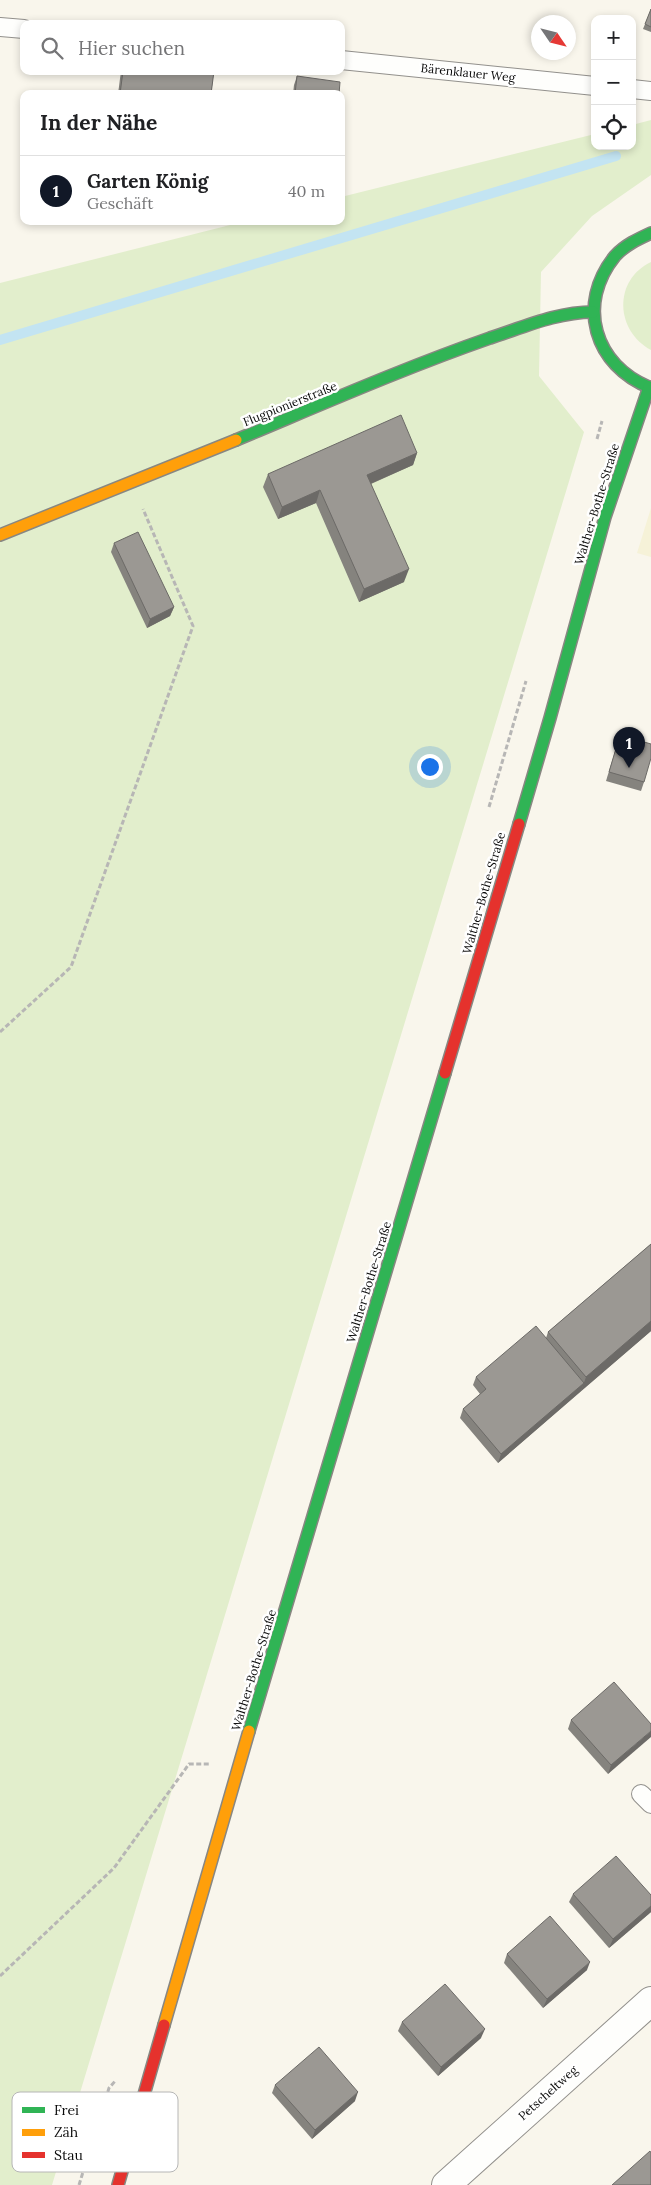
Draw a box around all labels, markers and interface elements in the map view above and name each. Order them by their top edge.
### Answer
north arrow [531,15,576,60]
map controls [591,15,636,150]
button: + [591,15,636,60]
search box [20,20,345,75]
icon: search [38,34,66,62]
text: Hier suchen [78,36,185,60]
street label: Bärenklauer Weg [420,60,516,85]
button: − [591,60,636,105]
button: locate [591,105,636,150]
text: In der Nähe [40,109,157,136]
text: Garten König [87,169,208,193]
text: 1 [53,181,59,201]
text: 40 m [288,181,325,201]
text: Geschäft [87,193,153,213]
street label: Flugpionierstraße [241,378,339,429]
street label: Walther-Bothe-Straße [571,441,622,566]
pin: 1 [613,727,645,768]
your location [417,754,443,780]
street label: Walther-Bothe-Straße [459,830,508,955]
street label: Walther-Bothe-Straße [343,1219,394,1344]
street label: Walther-Bothe-Straße [228,1607,279,1732]
street label: Petscheltweg [515,2062,581,2123]
legend [12,2092,178,2172]
text: Frei [54,2101,79,2119]
text: Zäh [54,2123,78,2141]
text: Stau [54,2146,83,2164]

